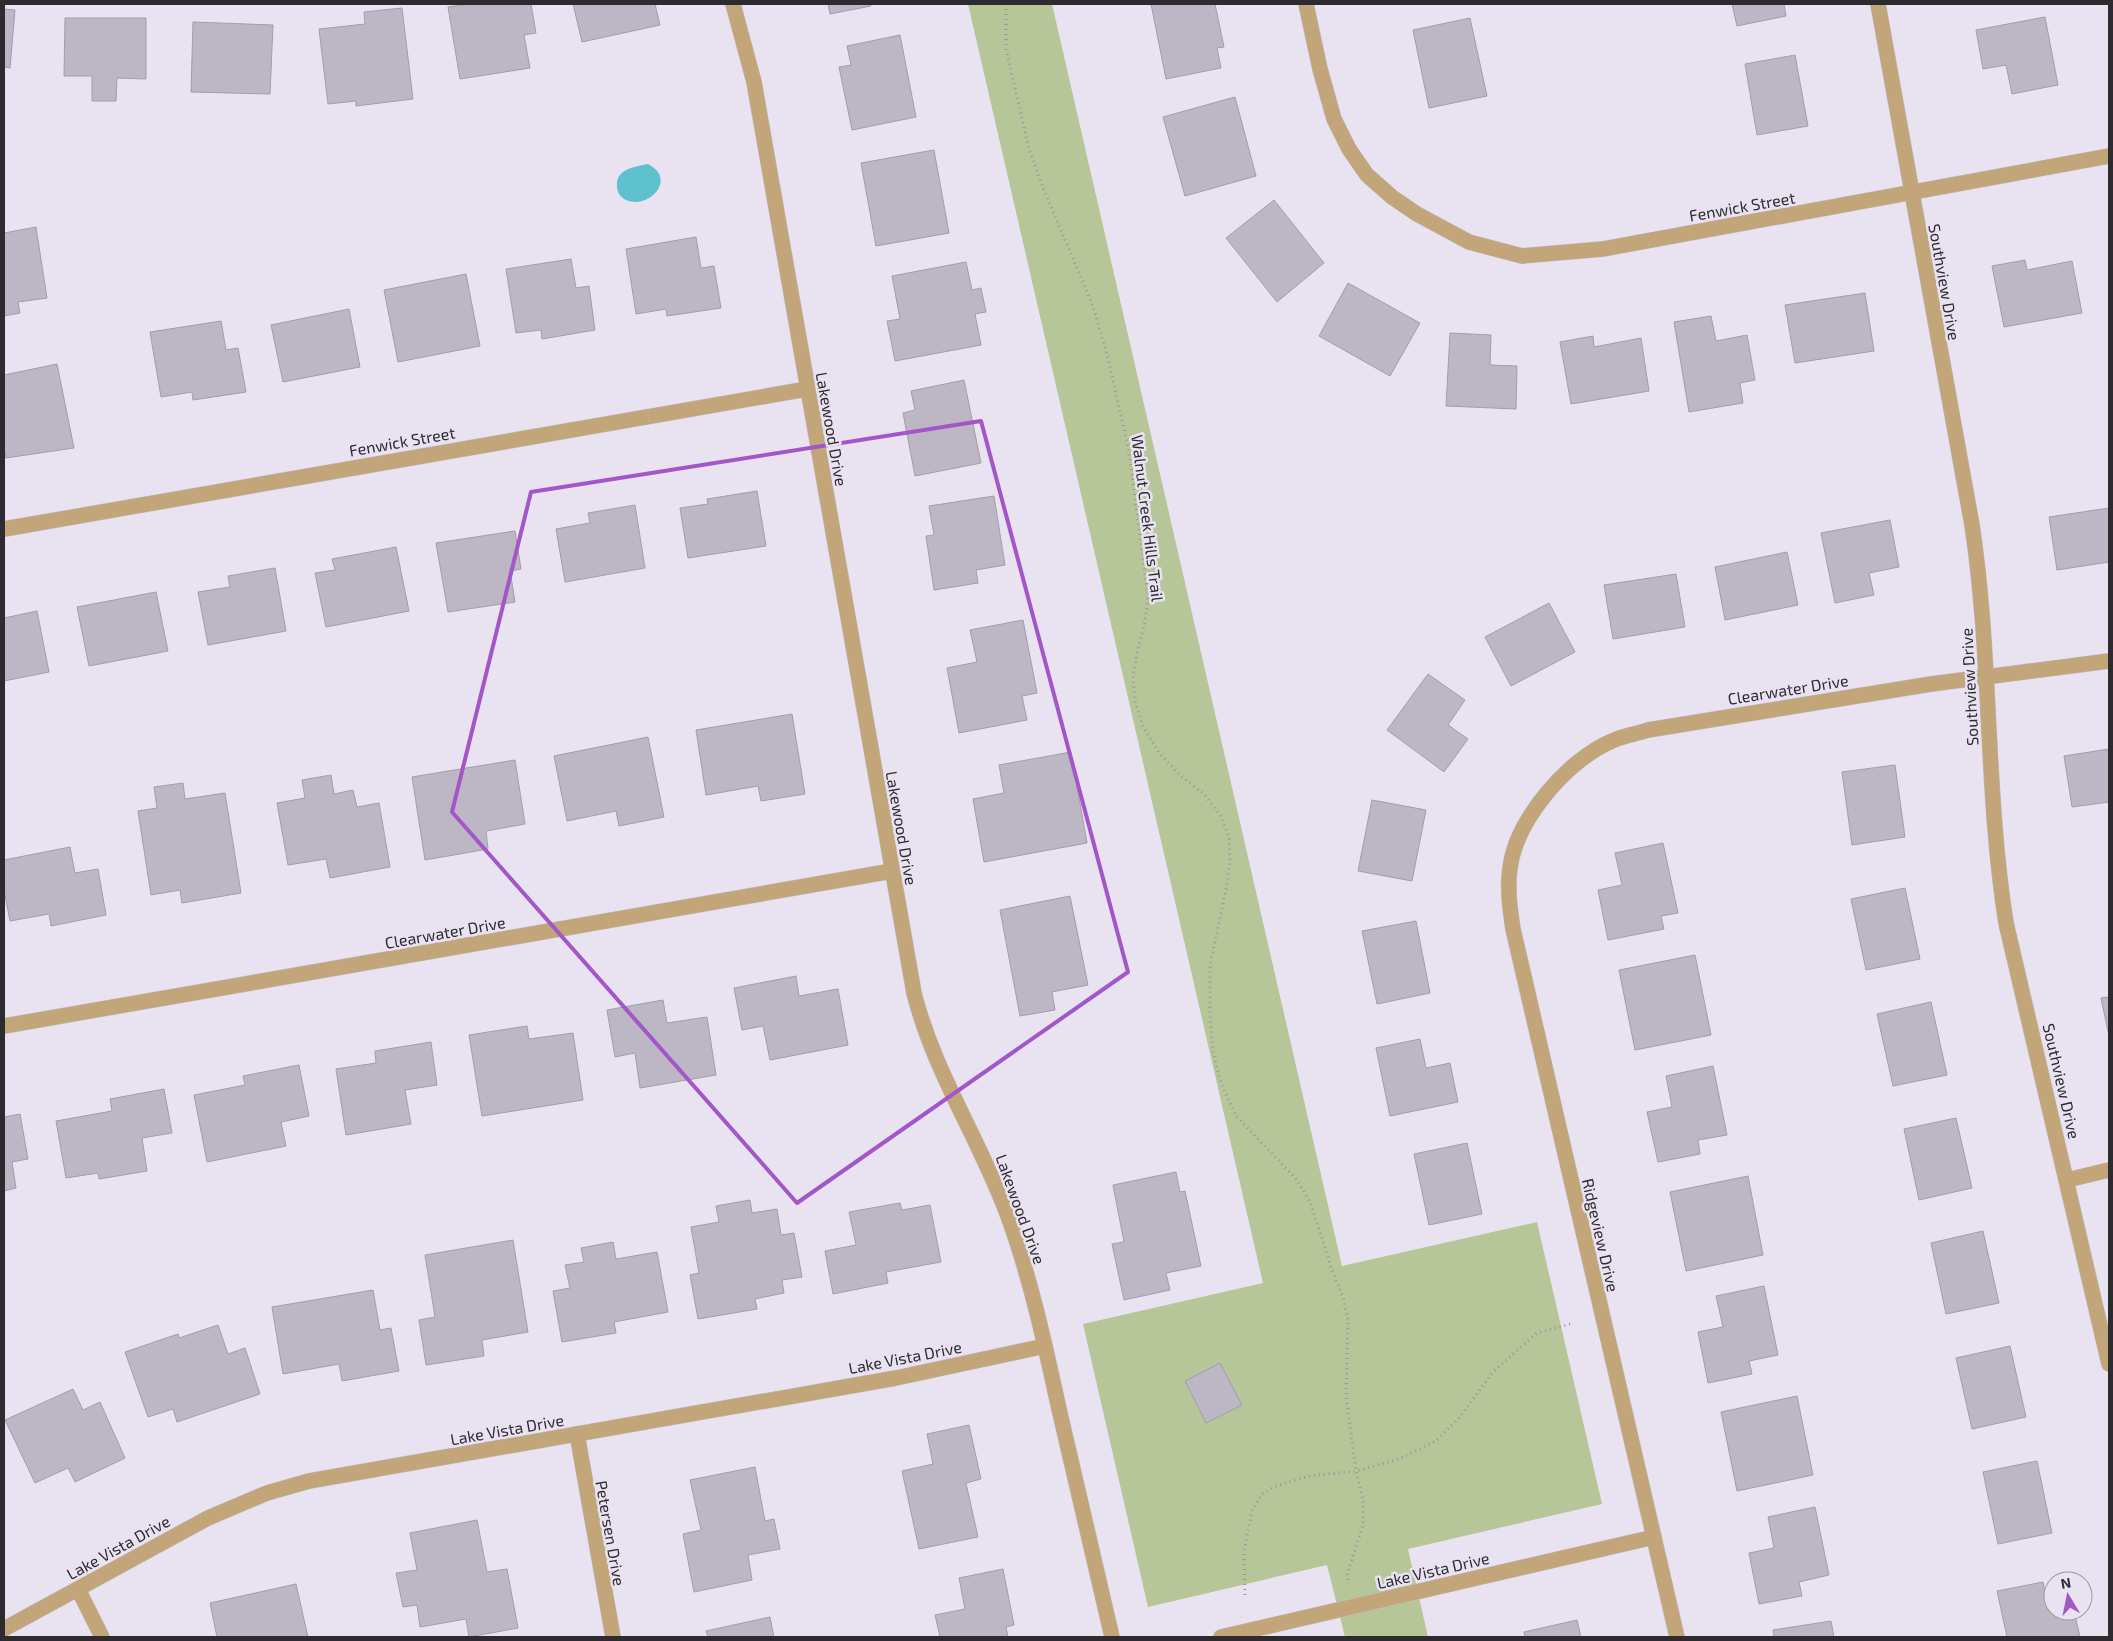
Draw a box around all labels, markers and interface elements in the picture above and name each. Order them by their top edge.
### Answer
street label: Fenwick Street [1688,187,1796,225]
street label: Southview Drive [1925,222,1965,342]
street label: Lakewood Drive [813,370,851,488]
street label: Fenwick Street [348,422,456,460]
street label: Walnut Creek Hills Trail [1128,434,1168,603]
street label: Southview Drive [1956,628,1982,746]
street label: Clearwater Drive [1726,670,1850,708]
street label: Lakewood Drive [883,769,921,887]
street label: Clearwater Drive [383,912,507,952]
street label: Southview Drive [2039,1021,2085,1141]
street label: Lakewood Drive [992,1151,1050,1267]
street label: Ridgeview Drive [1579,1176,1623,1294]
street label: Lake Vista Drive [847,1337,963,1377]
street label: Lake Vista Drive [449,1410,565,1448]
street label: Petersen Drive [592,1479,630,1587]
street label: Lake Vista Drive [63,1511,173,1583]
street label: Lake Vista Drive [1375,1548,1491,1592]
north arrow [2043,1571,2093,1621]
text: N [2059,1573,2072,1592]

